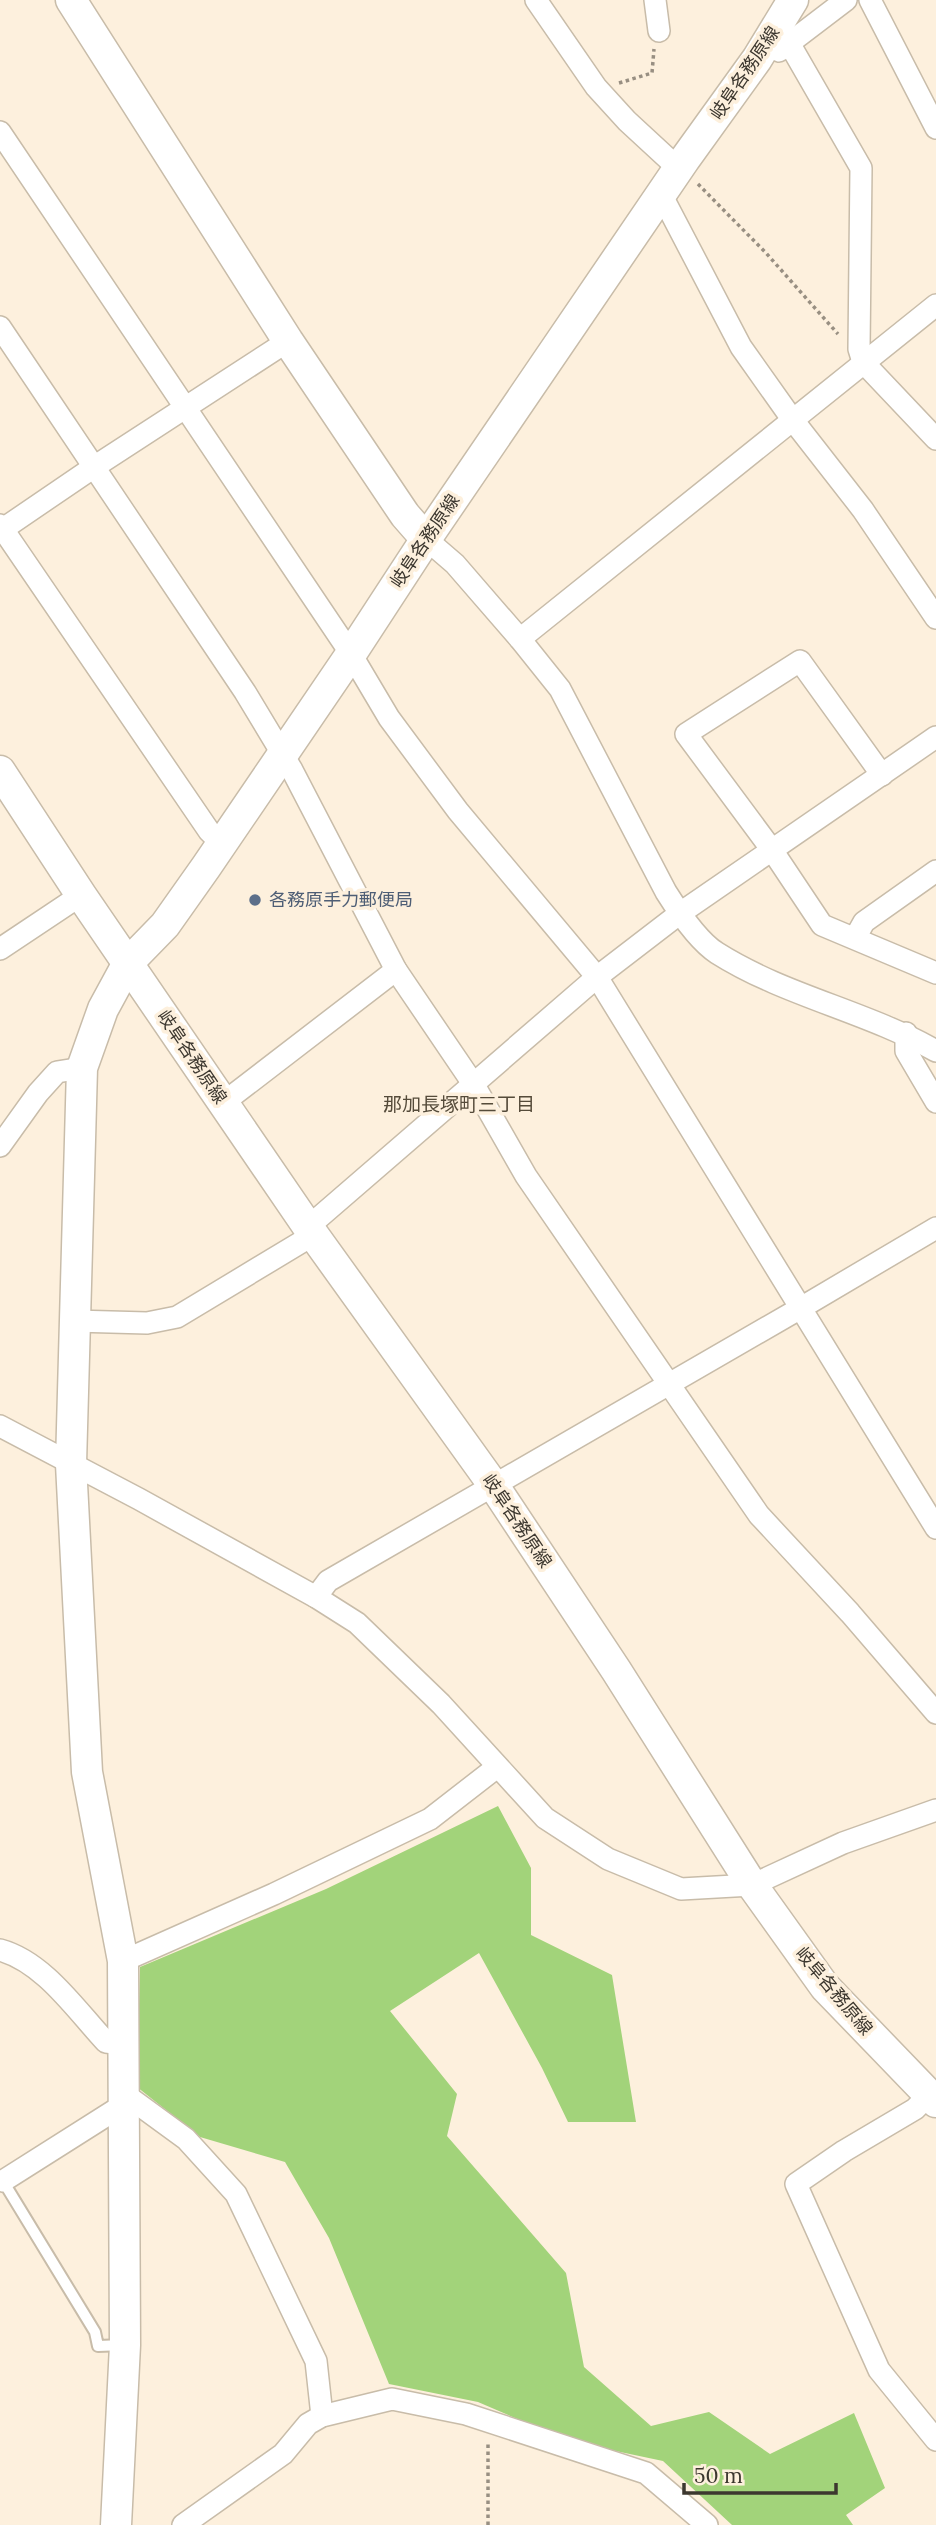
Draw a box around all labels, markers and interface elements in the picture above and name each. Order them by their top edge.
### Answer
street label: 岐阜各務原線 [705,22,784,124]
street label: 岐阜各務原線 [385,490,464,592]
place label: 各務原手力郵便局 [269,888,413,911]
marker: 各務原手力郵便局 [247,892,263,908]
street label: 岐阜各務原線 [153,1006,232,1108]
district label: 那加長塚町三丁目 [383,1092,535,1116]
street label: 岐阜各務原線 [478,1470,557,1572]
street label: 岐阜各務原線 [791,1942,878,2039]
scale bar [684,2452,836,2496]
text: 50 m [694,2462,743,2489]

